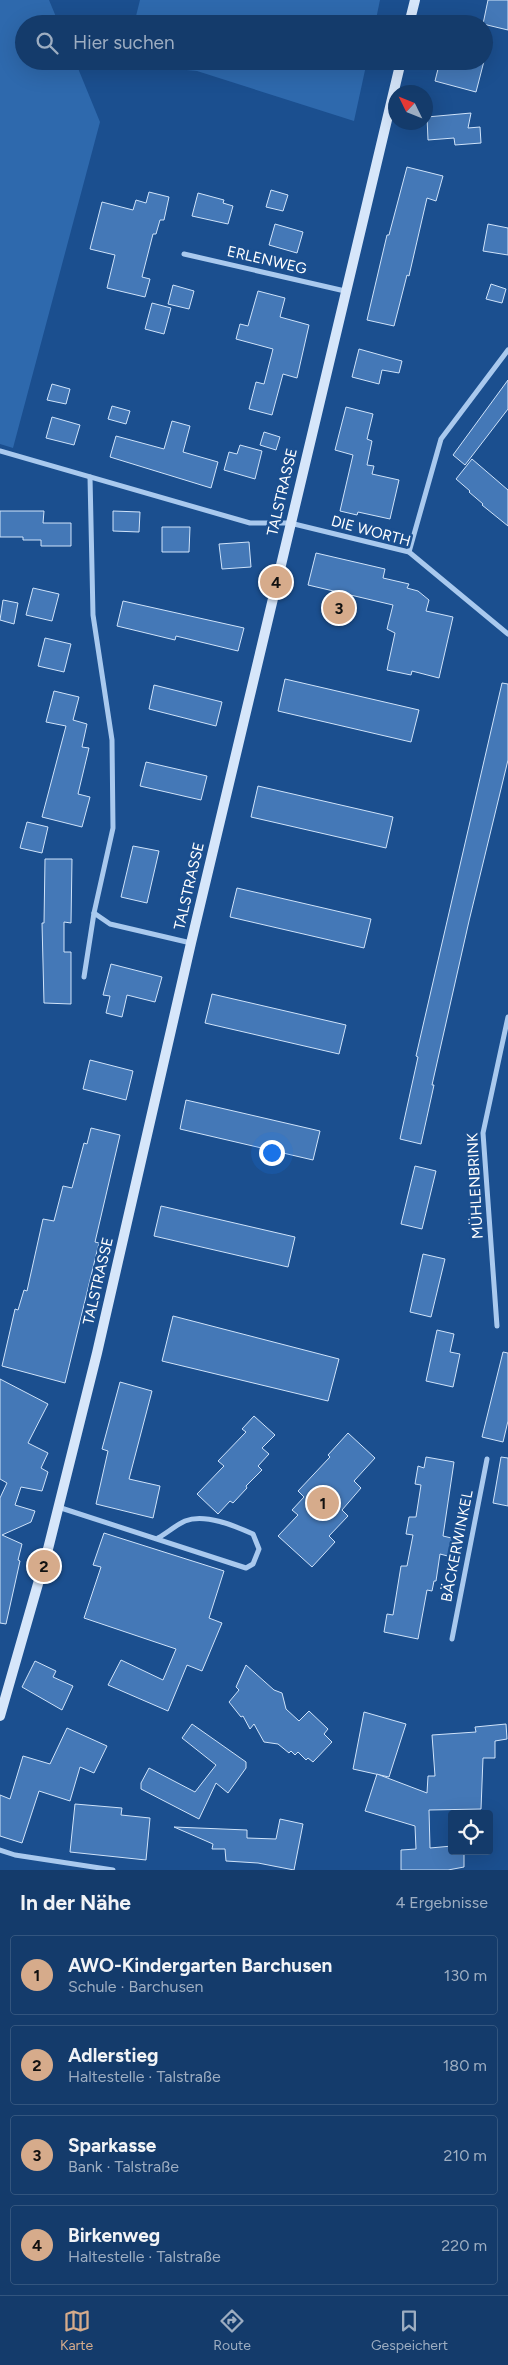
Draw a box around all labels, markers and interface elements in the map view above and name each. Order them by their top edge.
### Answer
search box [15,15,493,70]
icon: search [33,29,61,57]
text: Hier suchen [73,31,174,54]
north arrow [388,85,433,130]
street label: ERLENWEG [225,242,309,278]
street label: TALSTRASSE [263,446,301,538]
street label: DIE WORTH [329,512,413,550]
pin: 4 [260,563,292,601]
pin: 3 [323,589,355,627]
street label: TALSTRASSE [170,840,208,932]
street label: MÜHLENBRINK [463,1132,487,1240]
your location [259,1140,285,1166]
street label: TALSTRASSE [79,1235,117,1327]
pin: 1 [307,1484,339,1522]
street label: BÄCKERWINKEL [437,1488,477,1603]
pin: 2 [28,1547,60,1585]
map controls [448,1810,493,1855]
button: locate [448,1810,493,1855]
text: In der Nähe [20,1890,131,1915]
text: 4 Ergebnisse [395,1893,488,1912]
text: AWO-Kindergarten Barchusen [68,1954,332,1977]
text: 1 [34,1966,40,1985]
text: 130 m [444,1966,487,1985]
text: Schule · Barchusen [68,1977,204,1996]
text: Adlerstieg [68,2044,158,2067]
text: 2 [32,2056,42,2075]
text: 180 m [443,2056,487,2075]
text: Haltestelle · Talstraße [68,2067,221,2086]
text: Sparkasse [68,2134,156,2157]
text: 3 [33,2146,41,2165]
text: 210 m [444,2146,487,2165]
text: Bank · Talstraße [68,2157,179,2176]
text: Birkenweg [68,2224,160,2247]
text: 4 [32,2236,42,2255]
text: 220 m [441,2236,487,2255]
text: Haltestelle · Talstraße [68,2247,221,2266]
tab: Karte [60,2307,93,2354]
tab: Route [213,2307,251,2354]
tab: Gespeichert [371,2307,448,2354]

